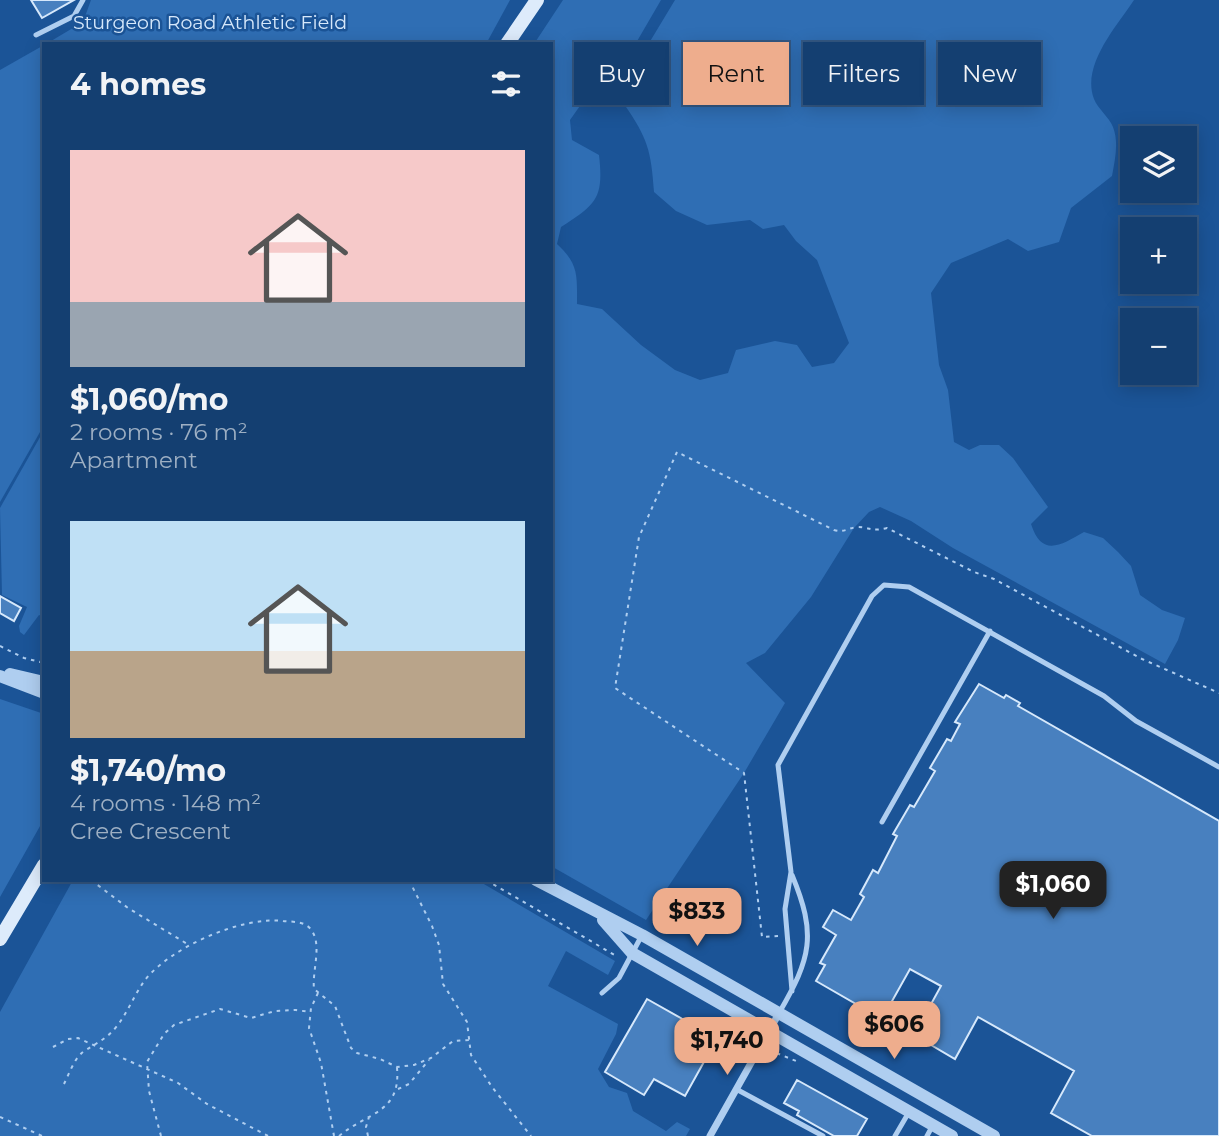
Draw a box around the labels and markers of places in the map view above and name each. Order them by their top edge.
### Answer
pin: $1,060 [996,862,1110,921]
pin: $833 [656,888,738,948]
pin: $606 [853,1002,935,1061]
pin: $1,740 [670,1018,784,1077]

